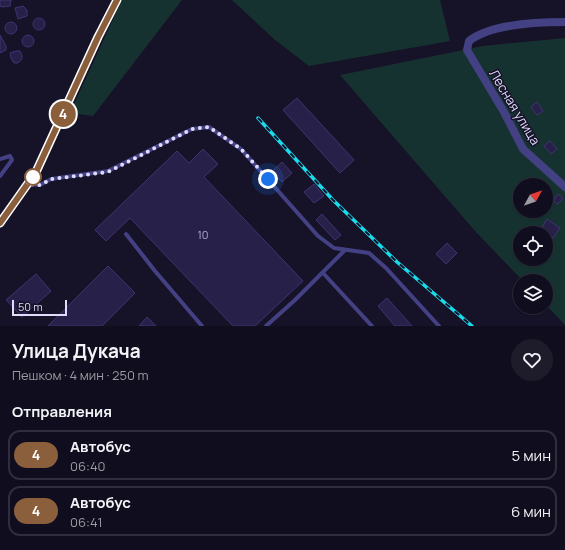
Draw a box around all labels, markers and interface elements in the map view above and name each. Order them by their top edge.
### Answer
street label: Лесная улица [485,66,545,148]
line badge: 4 [50,101,76,127]
text: 4 [59,104,67,123]
unlabelled marker [24,168,42,186]
your location [258,169,278,189]
north arrow [513,178,553,218]
map controls [513,178,553,314]
button: locate [513,226,553,266]
house number: 10 [197,227,209,242]
button: layers [513,274,553,314]
scale bar [12,298,67,317]
text: 50 m [18,299,43,314]
text: Улица Дукача [12,338,141,364]
button: heart [511,339,553,381]
text: Пешком · 4 мин · 250 m [12,366,149,384]
text: Отправления [12,401,112,422]
text: Автобус [70,436,131,457]
text: 4 [32,445,40,464]
text: 5 мин [512,445,551,466]
text: 06:40 [70,457,105,475]
text: Автобус [70,492,131,513]
text: 4 [32,501,40,520]
text: 6 мин [511,501,551,522]
text: 06:41 [70,513,103,531]

